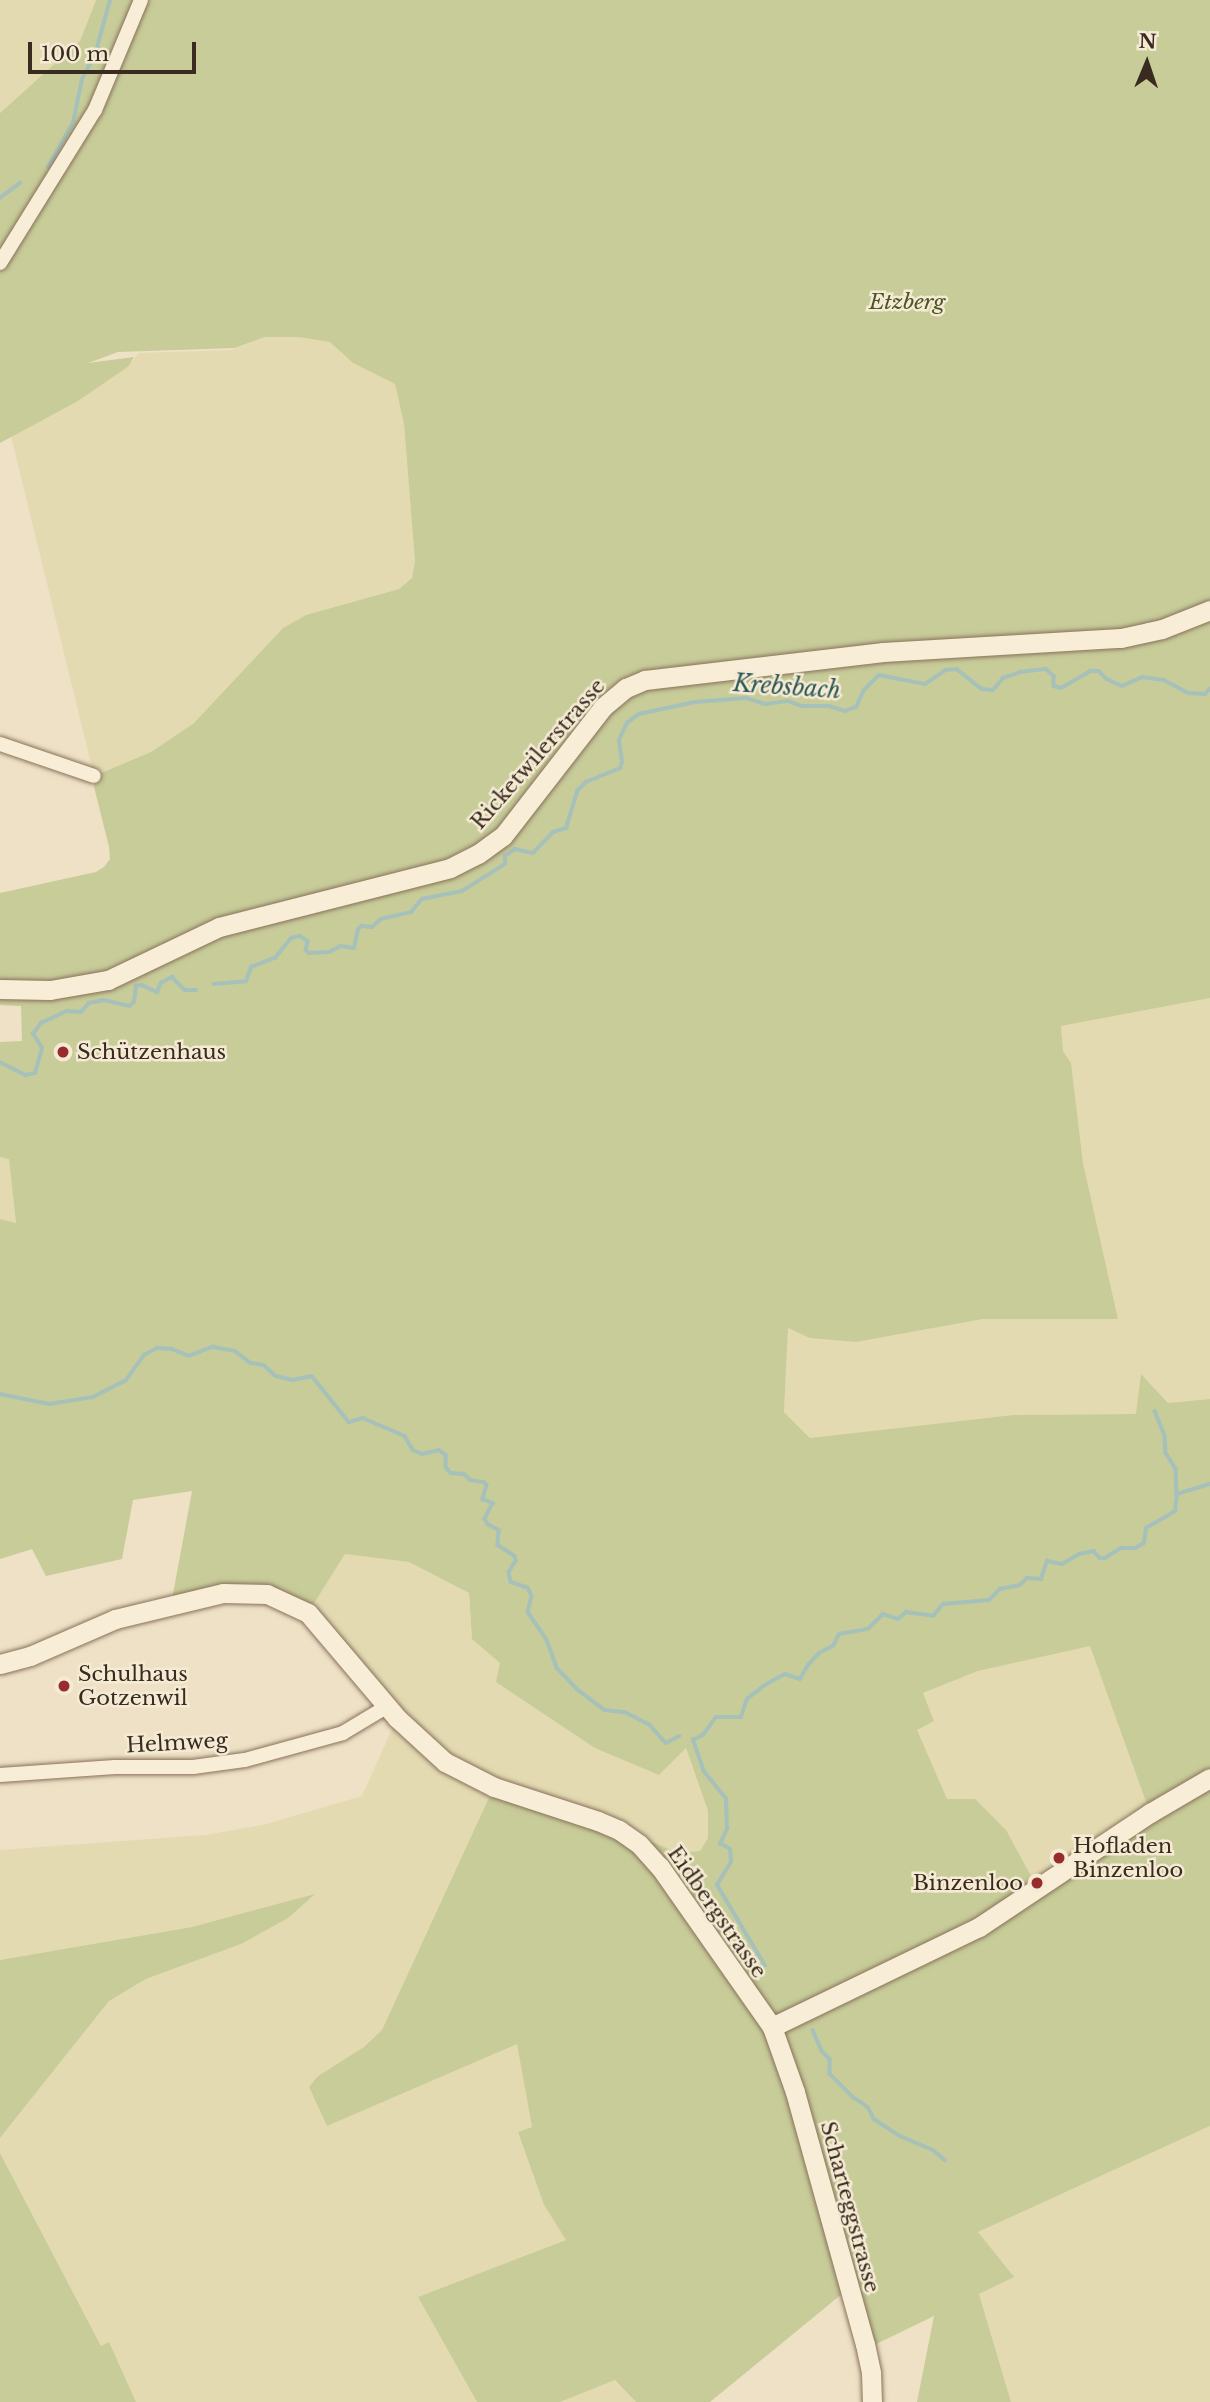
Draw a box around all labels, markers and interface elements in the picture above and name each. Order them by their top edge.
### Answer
scale bar [32,28,200,72]
north arrow [1112,28,1182,98]
text: N [1138,30,1157,53]
text: 100 m [41,41,109,67]
park label: Etzberg [869,289,945,315]
water label: Krebsbach [732,669,842,705]
street label: Ricketwilerstrasse [466,674,610,834]
place label: Schützenhaus [77,1039,226,1065]
marker: Schützenhaus [55,1044,71,1060]
place label: Schulhaus Gotzenwil [78,1661,188,1711]
marker: Schulhaus Gotzenwil [56,1678,72,1694]
street label: Helmweg [125,1728,229,1758]
place label: Hofladen Binzenloo [1073,1833,1183,1883]
street label: Eidbergstrasse [662,1841,772,1983]
marker: Hofladen Binzenloo [1051,1850,1067,1866]
place label: Binzenloo [913,1870,1023,1896]
marker: Binzenloo [1029,1875,1045,1891]
street label: Scharteggstrasse [815,2119,885,2295]

